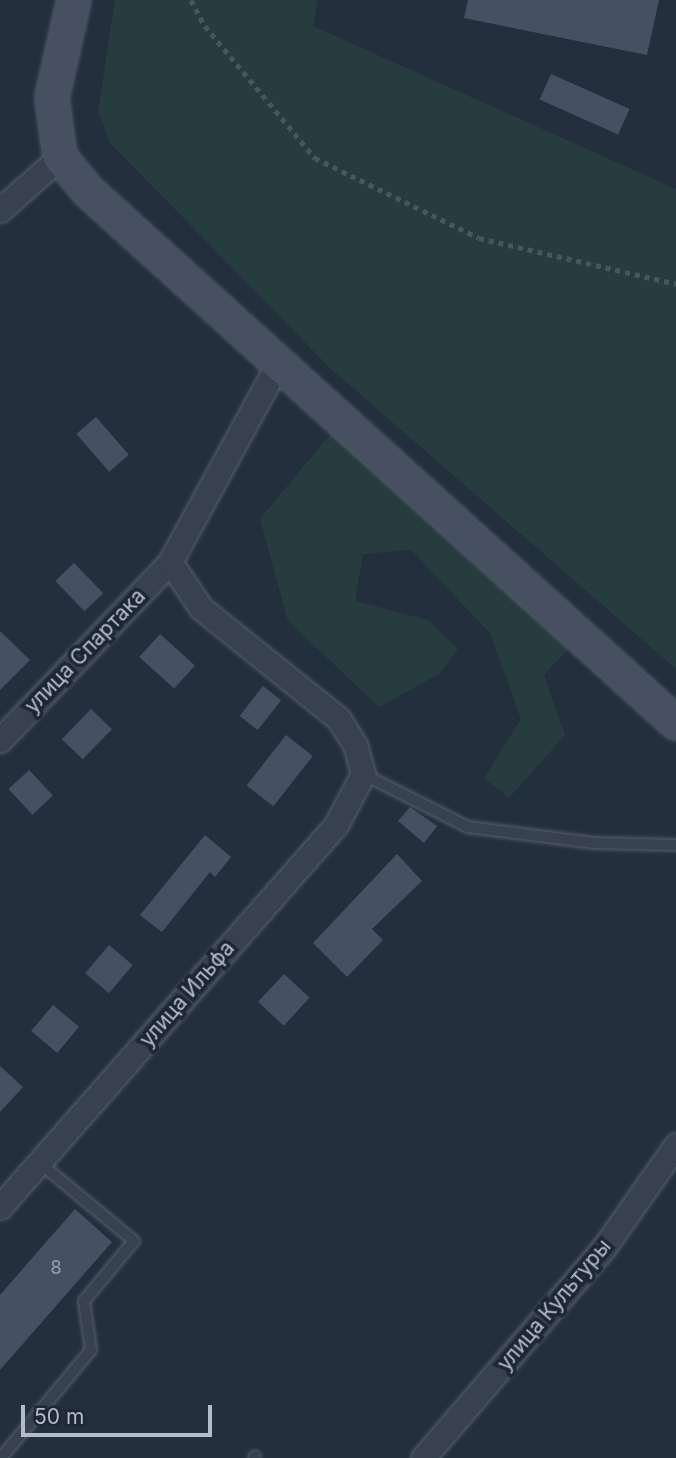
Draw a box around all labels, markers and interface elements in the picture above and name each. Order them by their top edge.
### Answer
street label: улица Спартака [19,584,151,718]
street label: улица Ильфа [134,936,240,1052]
street label: улица Культуры [492,1234,616,1376]
house number: 8 [50,1257,62,1279]
scale bar [24,1392,215,1436]
text: 50 m [34,1404,84,1429]

